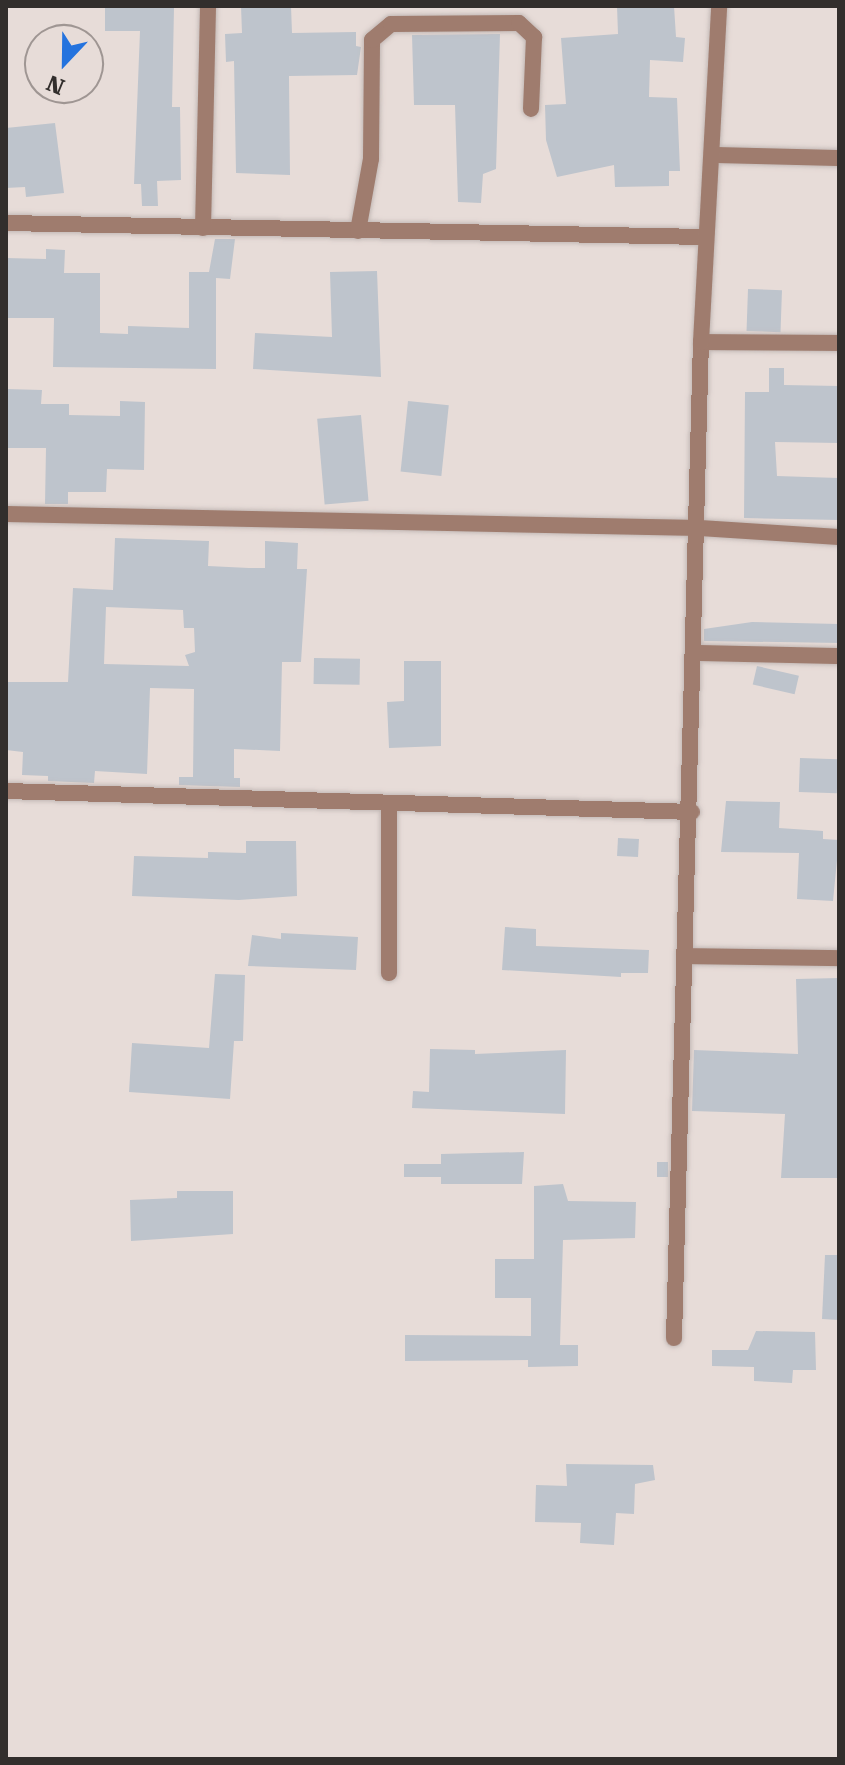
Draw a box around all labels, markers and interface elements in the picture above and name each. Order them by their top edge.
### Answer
north arrow [24,24,104,104]
text: N [43,70,68,100]

